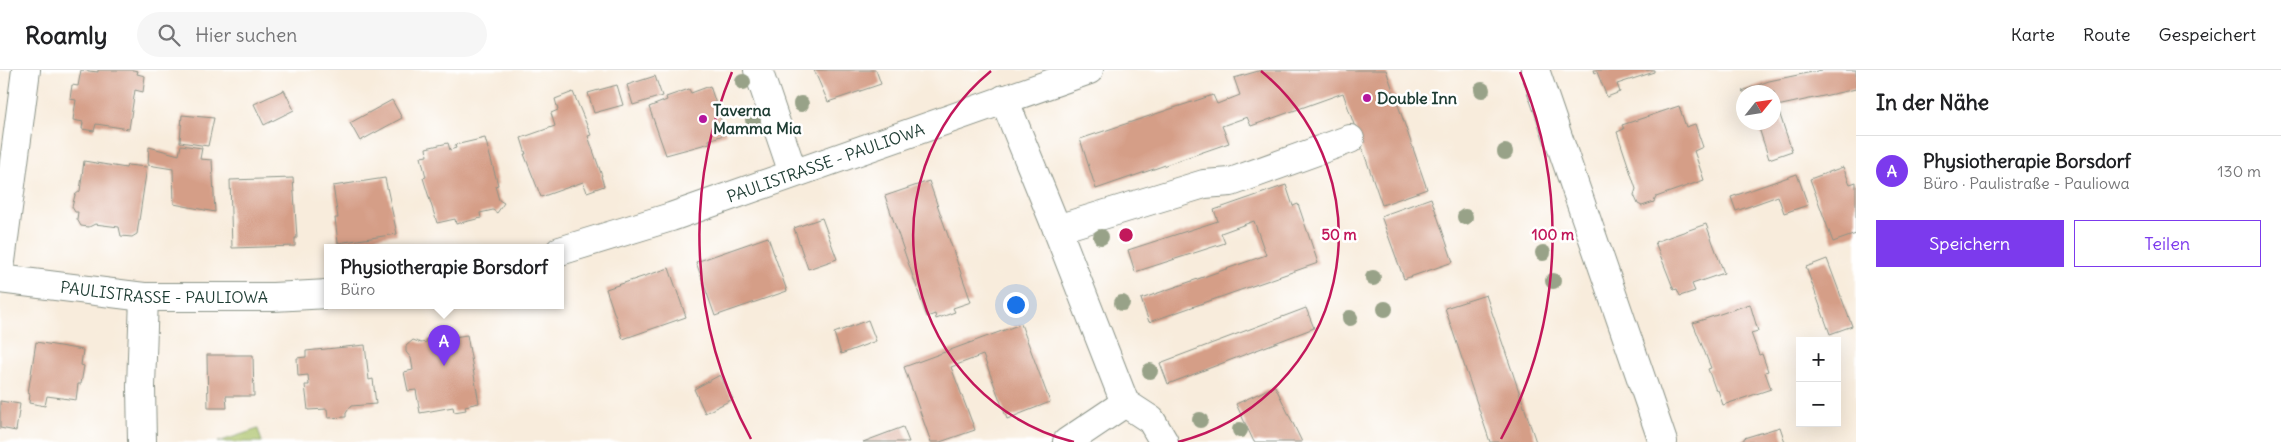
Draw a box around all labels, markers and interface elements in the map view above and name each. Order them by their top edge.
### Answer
search box [137,12,487,57]
text: Roamly [25,20,107,50]
icon: search [155,21,183,49]
text: Hier suchen [195,23,297,47]
text: Karte [2011,23,2055,46]
text: Route [2083,23,2130,46]
text: Gespeichert [2158,23,2256,46]
north arrow [1736,85,1781,130]
place label: Double Inn [1377,88,1457,108]
text: In der Nähe [1876,89,1989,116]
marker: Double Inn [1361,92,1373,104]
place label: Taverna Mamma Mia [713,100,802,138]
marker: Taverna Mamma Mia [697,113,709,125]
street label: PAULISTRASSE - PAULIOWA [724,119,927,207]
text: Physiotherapie Borsdorf [1923,149,2131,173]
text: A [1887,161,1897,181]
text: 130 m [2217,161,2261,181]
text: Büro · Paulistraße - Pauliowa [1923,173,2130,193]
button: Speichern [1876,220,2064,267]
button: Teilen [2074,220,2261,267]
text: 50 m [1321,225,1357,244]
text: 100 m [1532,225,1574,244]
centre of rings [1117,226,1135,244]
popup [324,244,564,309]
text: Physiotherapie Borsdorf [340,255,548,279]
street label: PAULISTRASSE - PAULIOWA [59,277,268,307]
text: Büro [340,279,375,299]
your location [1003,292,1029,318]
pin: A [428,325,460,366]
map controls [1796,337,1841,427]
button: + [1796,337,1841,382]
button: − [1796,382,1841,427]

